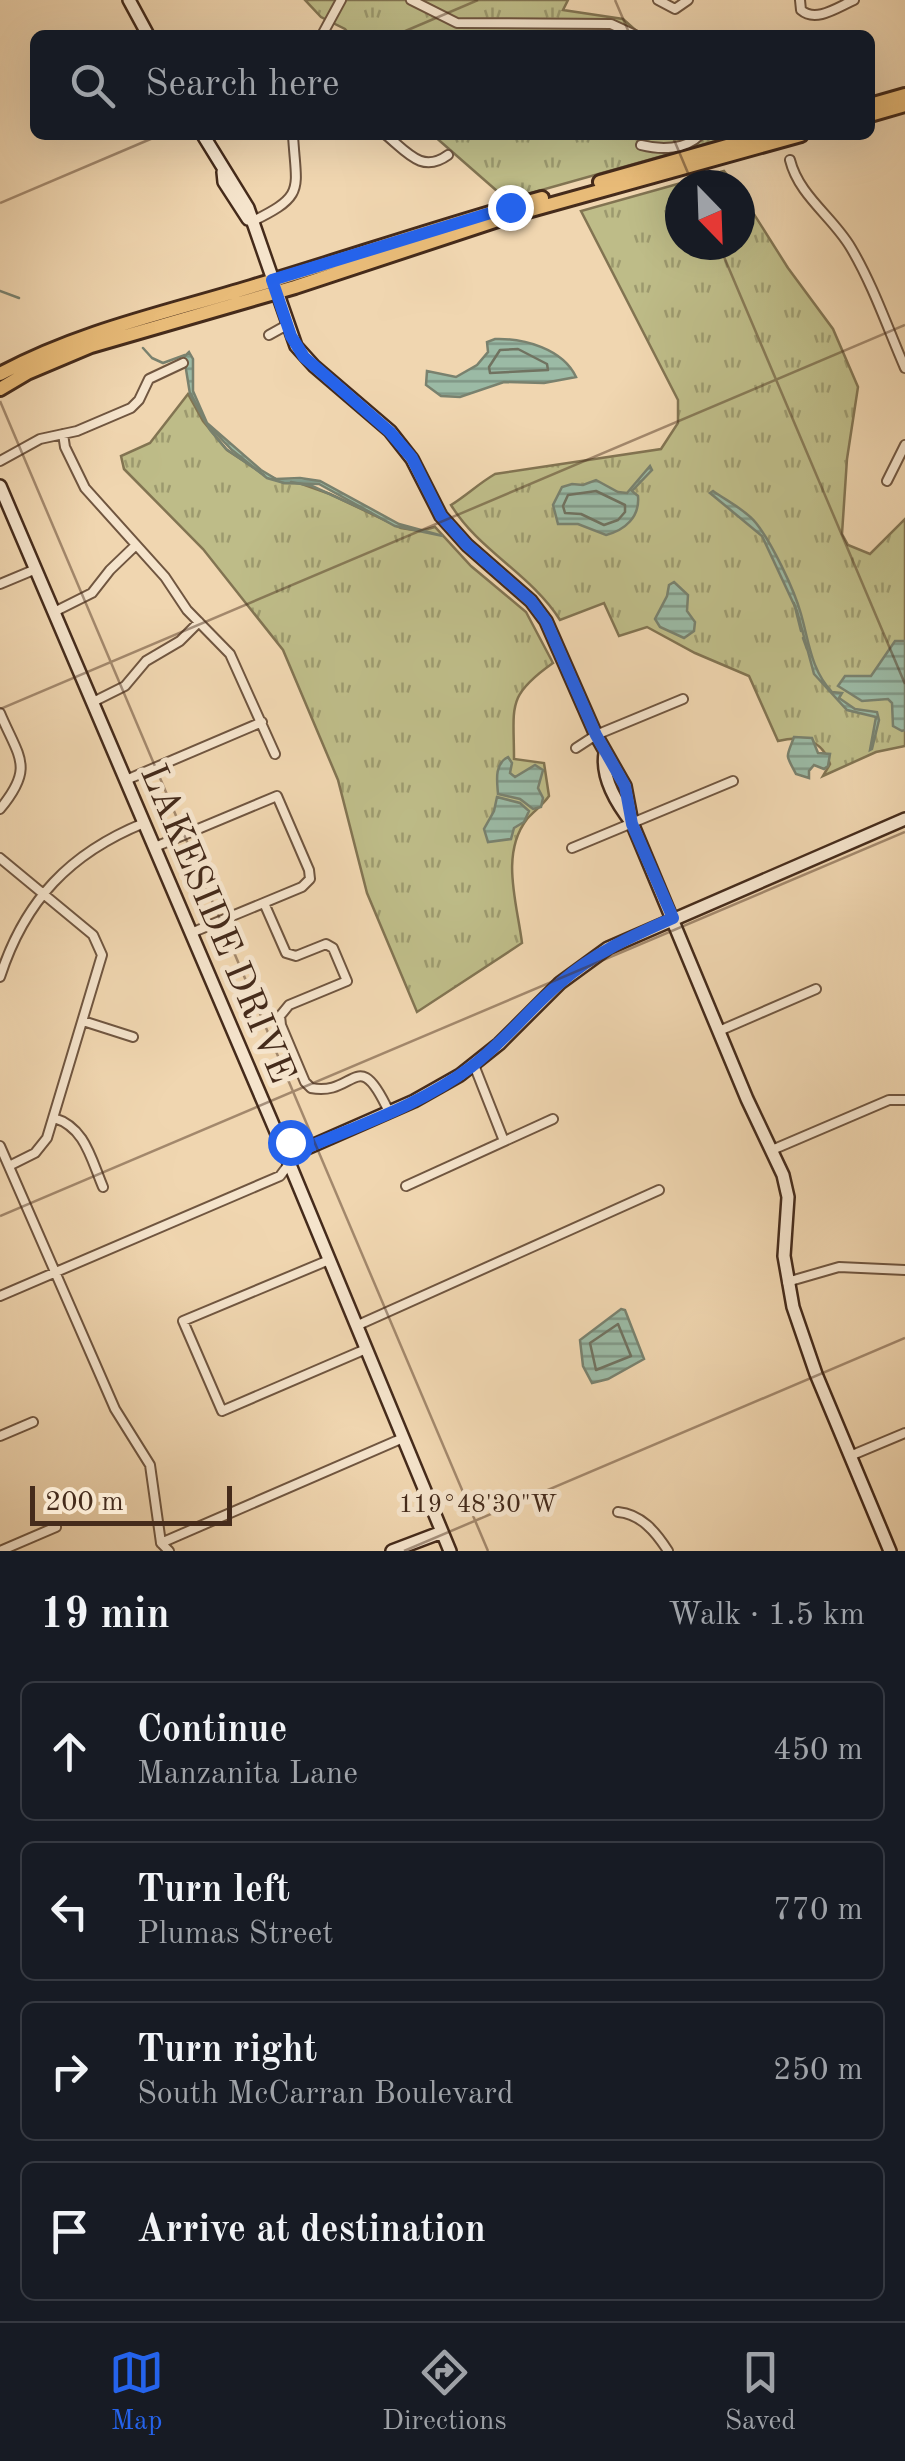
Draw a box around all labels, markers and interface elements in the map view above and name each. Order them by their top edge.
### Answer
search box [30,30,875,140]
icon: search [65,58,120,113]
text: Search here [145,66,340,104]
north arrow [665,170,755,260]
route end [488,185,534,231]
street label: LAKESIDE DRIVE [132,759,301,1089]
route start [268,1120,314,1166]
scale bar [30,1481,232,1526]
text: 200 m [45,1489,124,1517]
text: 119°48'30"W [399,1493,558,1518]
text: 19 min [40,1595,170,1637]
text: Walk · 1.5 km [668,1600,865,1632]
text: Continue [137,1712,287,1750]
icon: ahead [42,1724,97,1779]
text: 450 m [773,1735,863,1767]
text: Manzanita Lane [137,1759,358,1791]
text: Turn left [137,1872,290,1910]
icon: left [42,1884,97,1939]
text: 770 m [773,1895,863,1927]
text: Plumas Street [137,1919,333,1951]
text: Turn right [137,2032,317,2070]
icon: right [42,2044,97,2099]
text: 250 m [773,2055,863,2087]
text: South McCarran Boulevard [137,2079,514,2111]
icon: arrive [42,2204,97,2259]
text: Arrive at destination [137,2212,486,2250]
tab: Map [109,2345,164,2440]
tab: Directions [382,2345,507,2440]
tab: Saved [725,2345,796,2440]

